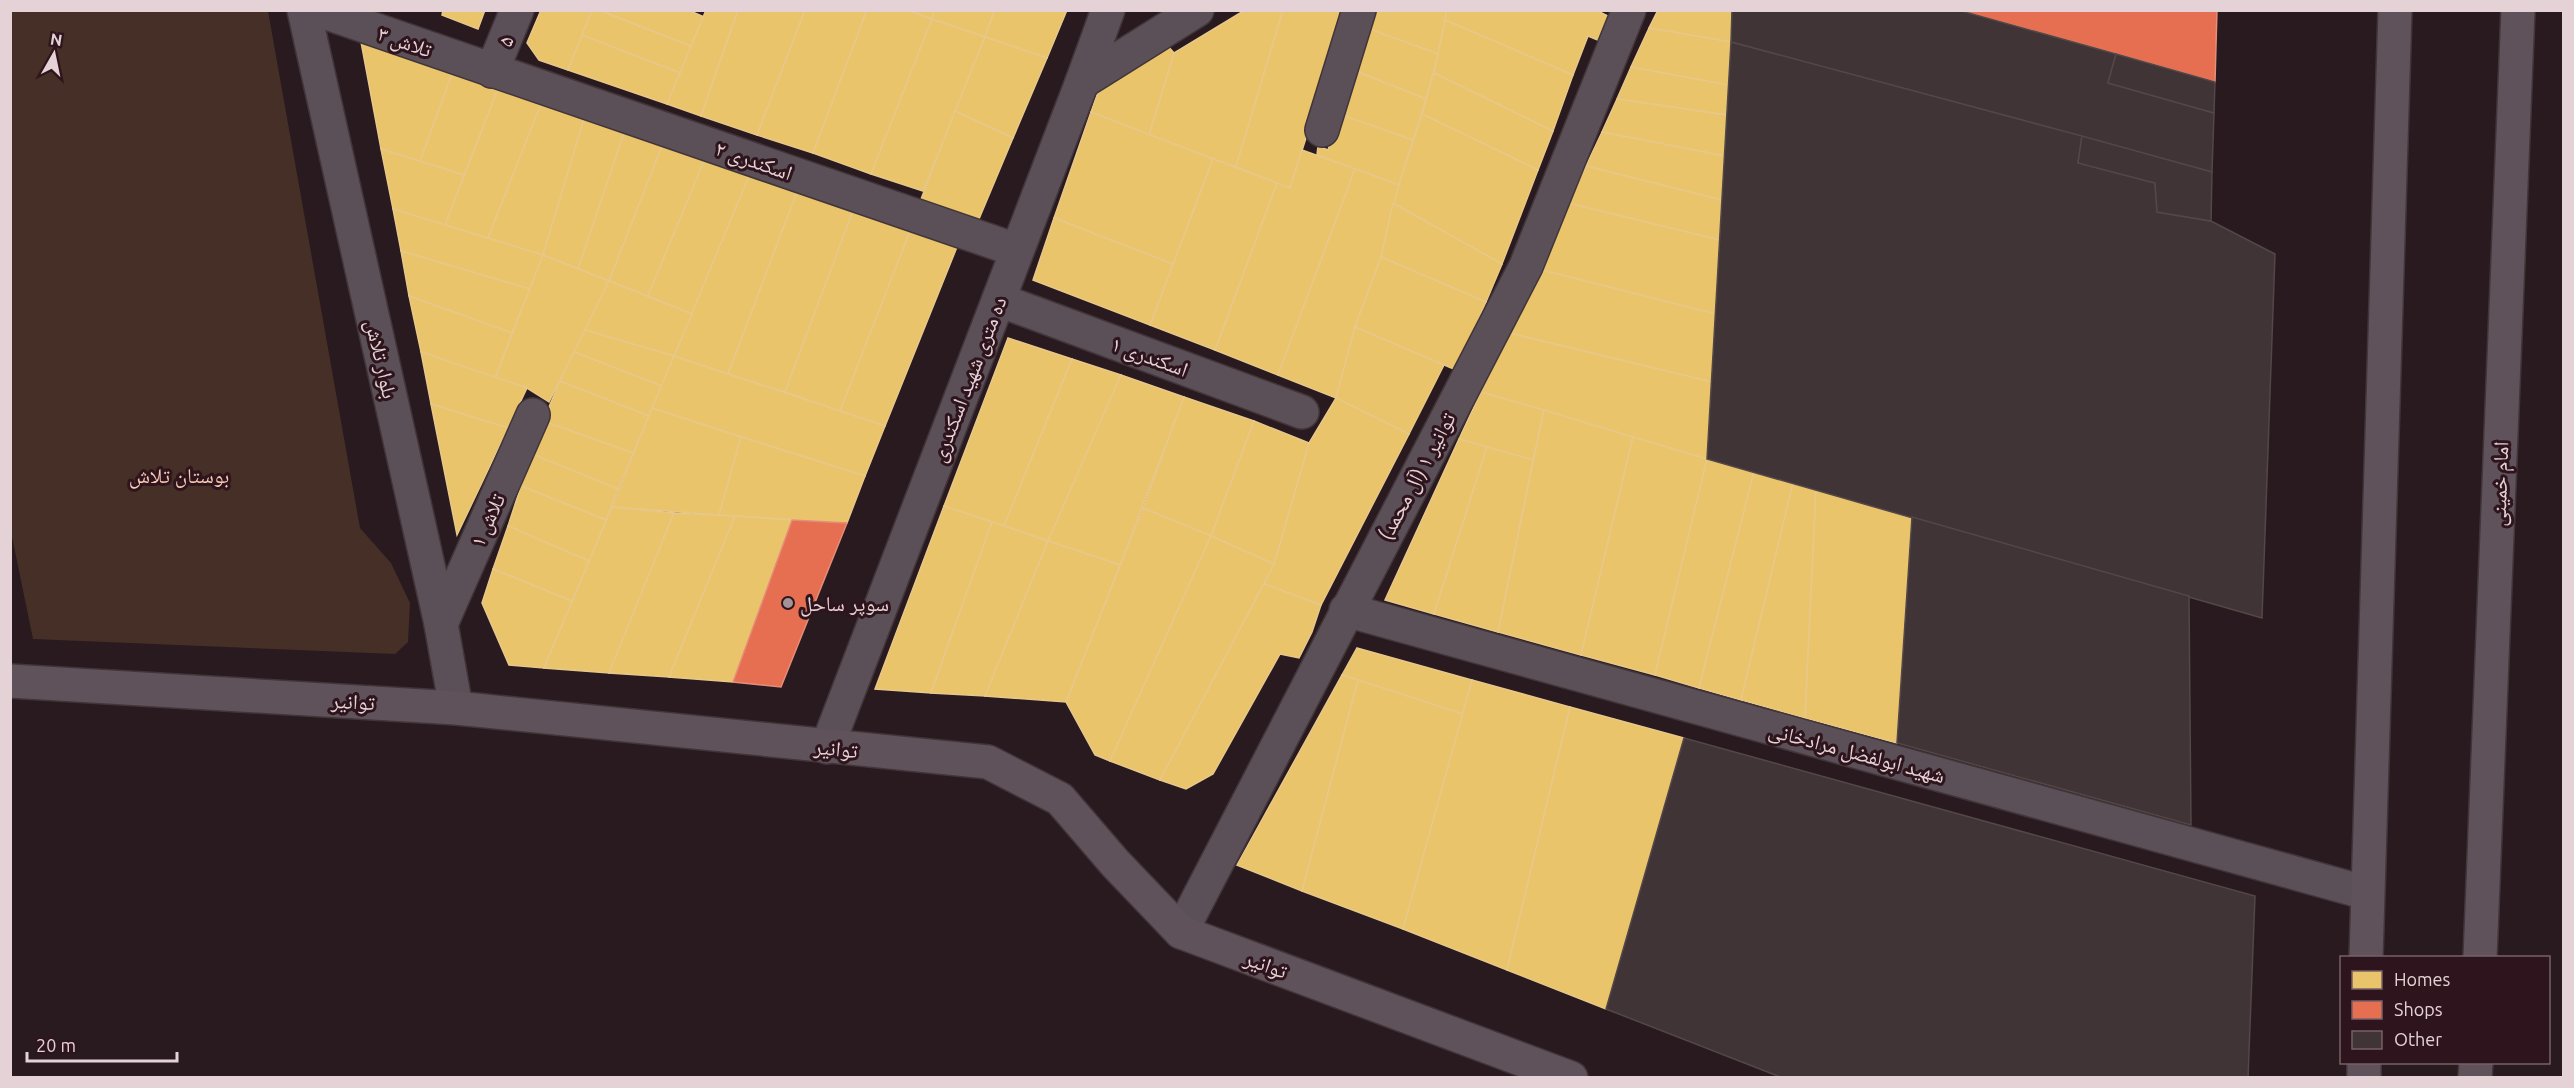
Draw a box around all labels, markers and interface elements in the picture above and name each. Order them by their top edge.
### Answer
street label: تلاش ۳ [374,21,435,63]
north arrow [24,24,84,84]
text: N [49,29,64,49]
street label: ۵ [492,32,518,50]
street label: اسکندری ۲ [712,136,796,185]
street label: ده متری شهید اسکندری [925,293,1012,465]
street label: بلوار تلاش [359,317,403,401]
street label: اسکندری ۱ [1108,331,1192,382]
street label: توانیر ۱ (آل محمد) [1372,408,1460,544]
street label: امام خمینی [2486,441,2515,527]
park label: بوستان تلاش [129,463,229,489]
street label: تلاش ۱ [465,490,511,551]
place label: سوپر ساحل [800,591,889,617]
marker: سوپر ساحل [781,596,795,610]
street label: توانیر [329,688,376,714]
street label: شهید ابولفضل مرادخانی [1766,717,1948,789]
street label: توانیر [812,734,859,763]
street label: توانیر [1240,945,1291,983]
legend [2340,956,2550,1064]
text: Homes [2394,969,2451,989]
text: Shops [2394,999,2443,1019]
scale bar [27,1025,177,1063]
text: Other [2394,1029,2442,1049]
text: 20 m [36,1035,76,1055]

